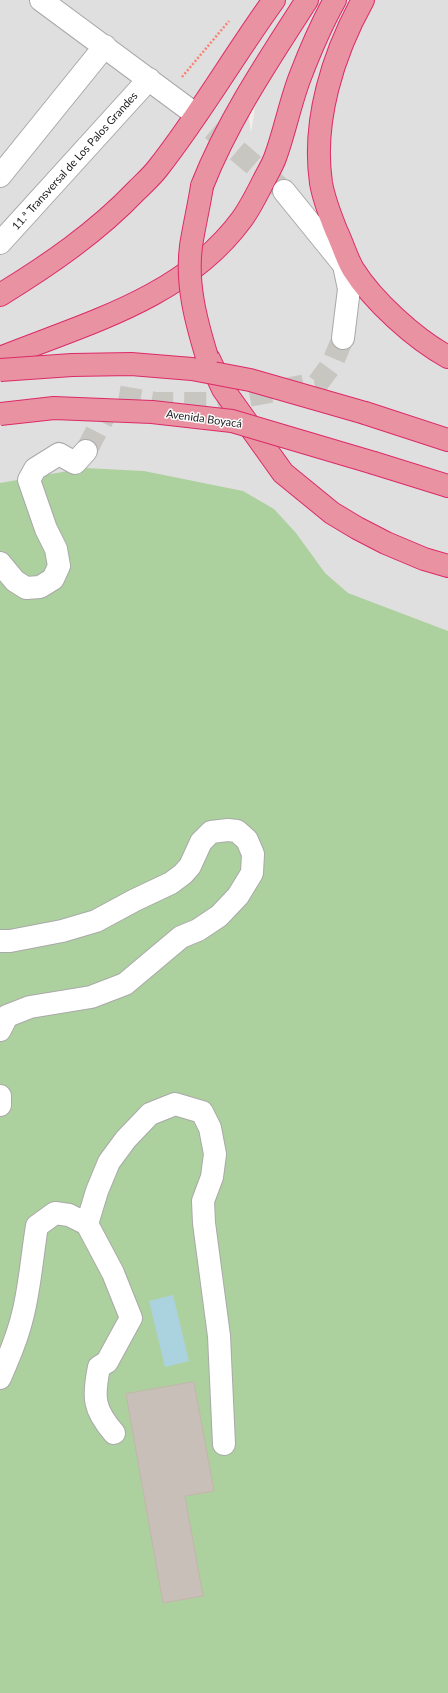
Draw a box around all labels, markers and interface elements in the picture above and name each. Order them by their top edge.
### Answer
street label: 11.ª Transversal de Los Palos Grandes [10,89,140,233]
street label: Avenida Boyacá [165,407,243,431]

